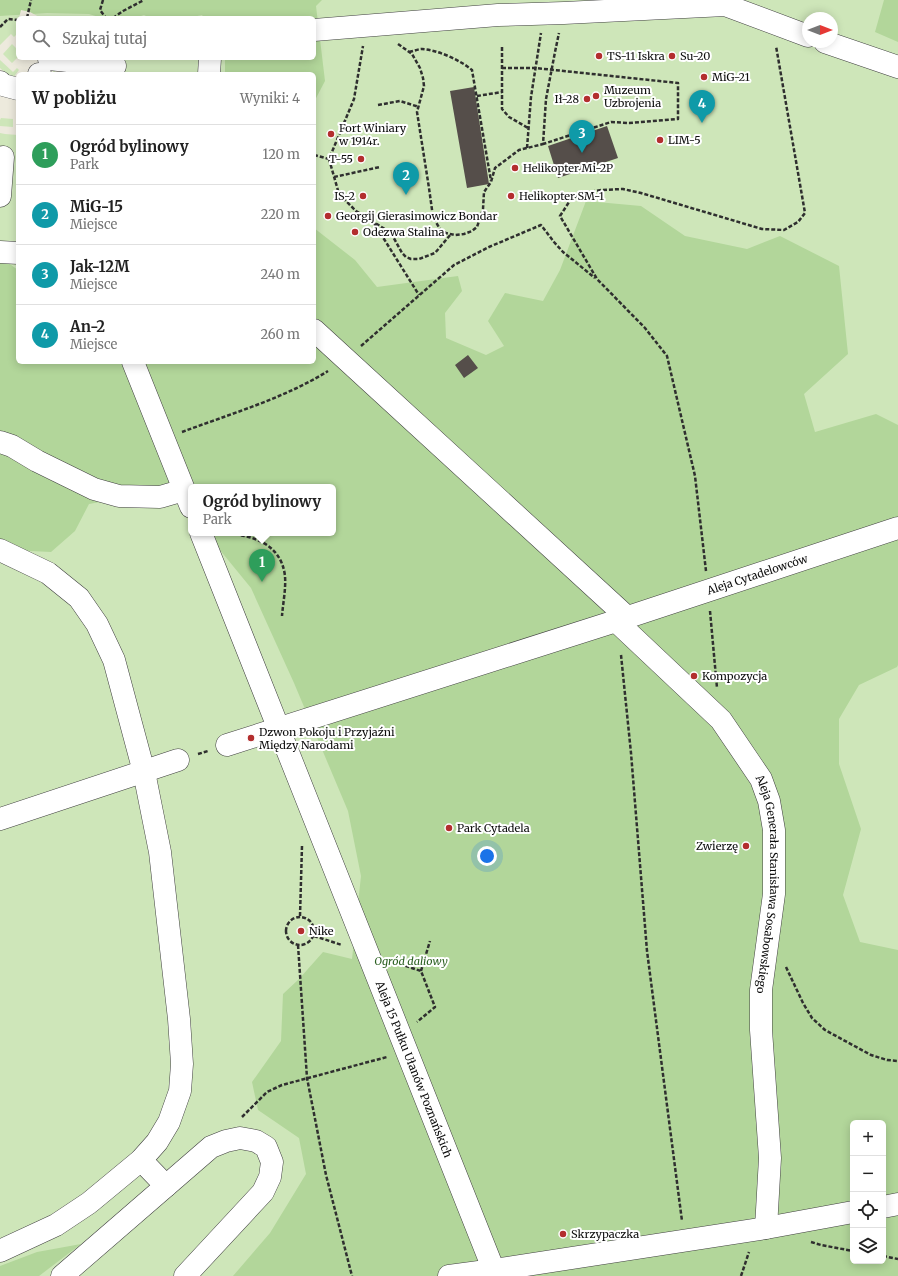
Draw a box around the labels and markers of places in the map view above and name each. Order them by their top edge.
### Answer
place label: TS-11 Iskra [607,49,665,63]
place label: Su-20 [680,49,710,63]
marker: TS-11 Iskra [594,51,604,61]
marker: Su-20 [667,51,677,61]
place label: MiG-21 [712,70,750,84]
marker: MiG-21 [699,72,709,82]
place label: Muzeum Uzbrojenia [604,83,661,110]
pin: 4 [689,90,715,123]
marker: Muzeum Uzbrojenia [591,91,601,101]
place label: Ił-28 [555,92,579,106]
marker: Ił-28 [582,94,592,104]
pin: 3 [569,120,595,153]
place label: Fort Winiary w 1914r. [338,121,407,148]
marker: Fort Winiary w 1914r. [326,129,336,139]
place label: LIM-5 [668,133,701,147]
marker: LIM-5 [655,135,665,145]
place label: T-55 [329,152,353,166]
marker: T-55 [356,154,366,164]
place label: Helikopter Mi-2P [523,161,613,175]
pin: 2 [393,162,419,195]
marker: Helikopter Mi-2P [510,163,520,173]
place label: IS-2 [334,189,355,203]
place label: Helikopter SM-1 [519,189,604,203]
marker: IS-2 [358,191,368,201]
marker: Helikopter SM-1 [506,191,516,201]
place label: Georgij Gierasimowicz Bondar [336,209,497,223]
marker: Georgij Gierasimowicz Bondar [323,211,333,221]
place label: Odezwa Stalina [363,225,445,239]
marker: Odezwa Stalina [350,227,360,237]
pin: 1 [249,549,275,582]
place label: Kompozycja [702,669,767,683]
marker: Kompozycja [689,671,699,681]
place label: Dzwon Pokoju i Przyjaźni Między Narodami [259,725,395,752]
marker: Dzwon Pokoju i Przyjaźni Między Narodami [246,733,256,743]
place label: Park Cytadela [457,821,530,835]
marker: Park Cytadela [444,823,454,833]
place label: Zwierzę [696,839,738,853]
marker: Zwierzę [741,841,751,851]
place label: Nike [309,924,334,938]
marker: Nike [296,926,306,936]
place label: Skrzypaczka [571,1227,639,1241]
marker: Skrzypaczka [558,1229,568,1239]

